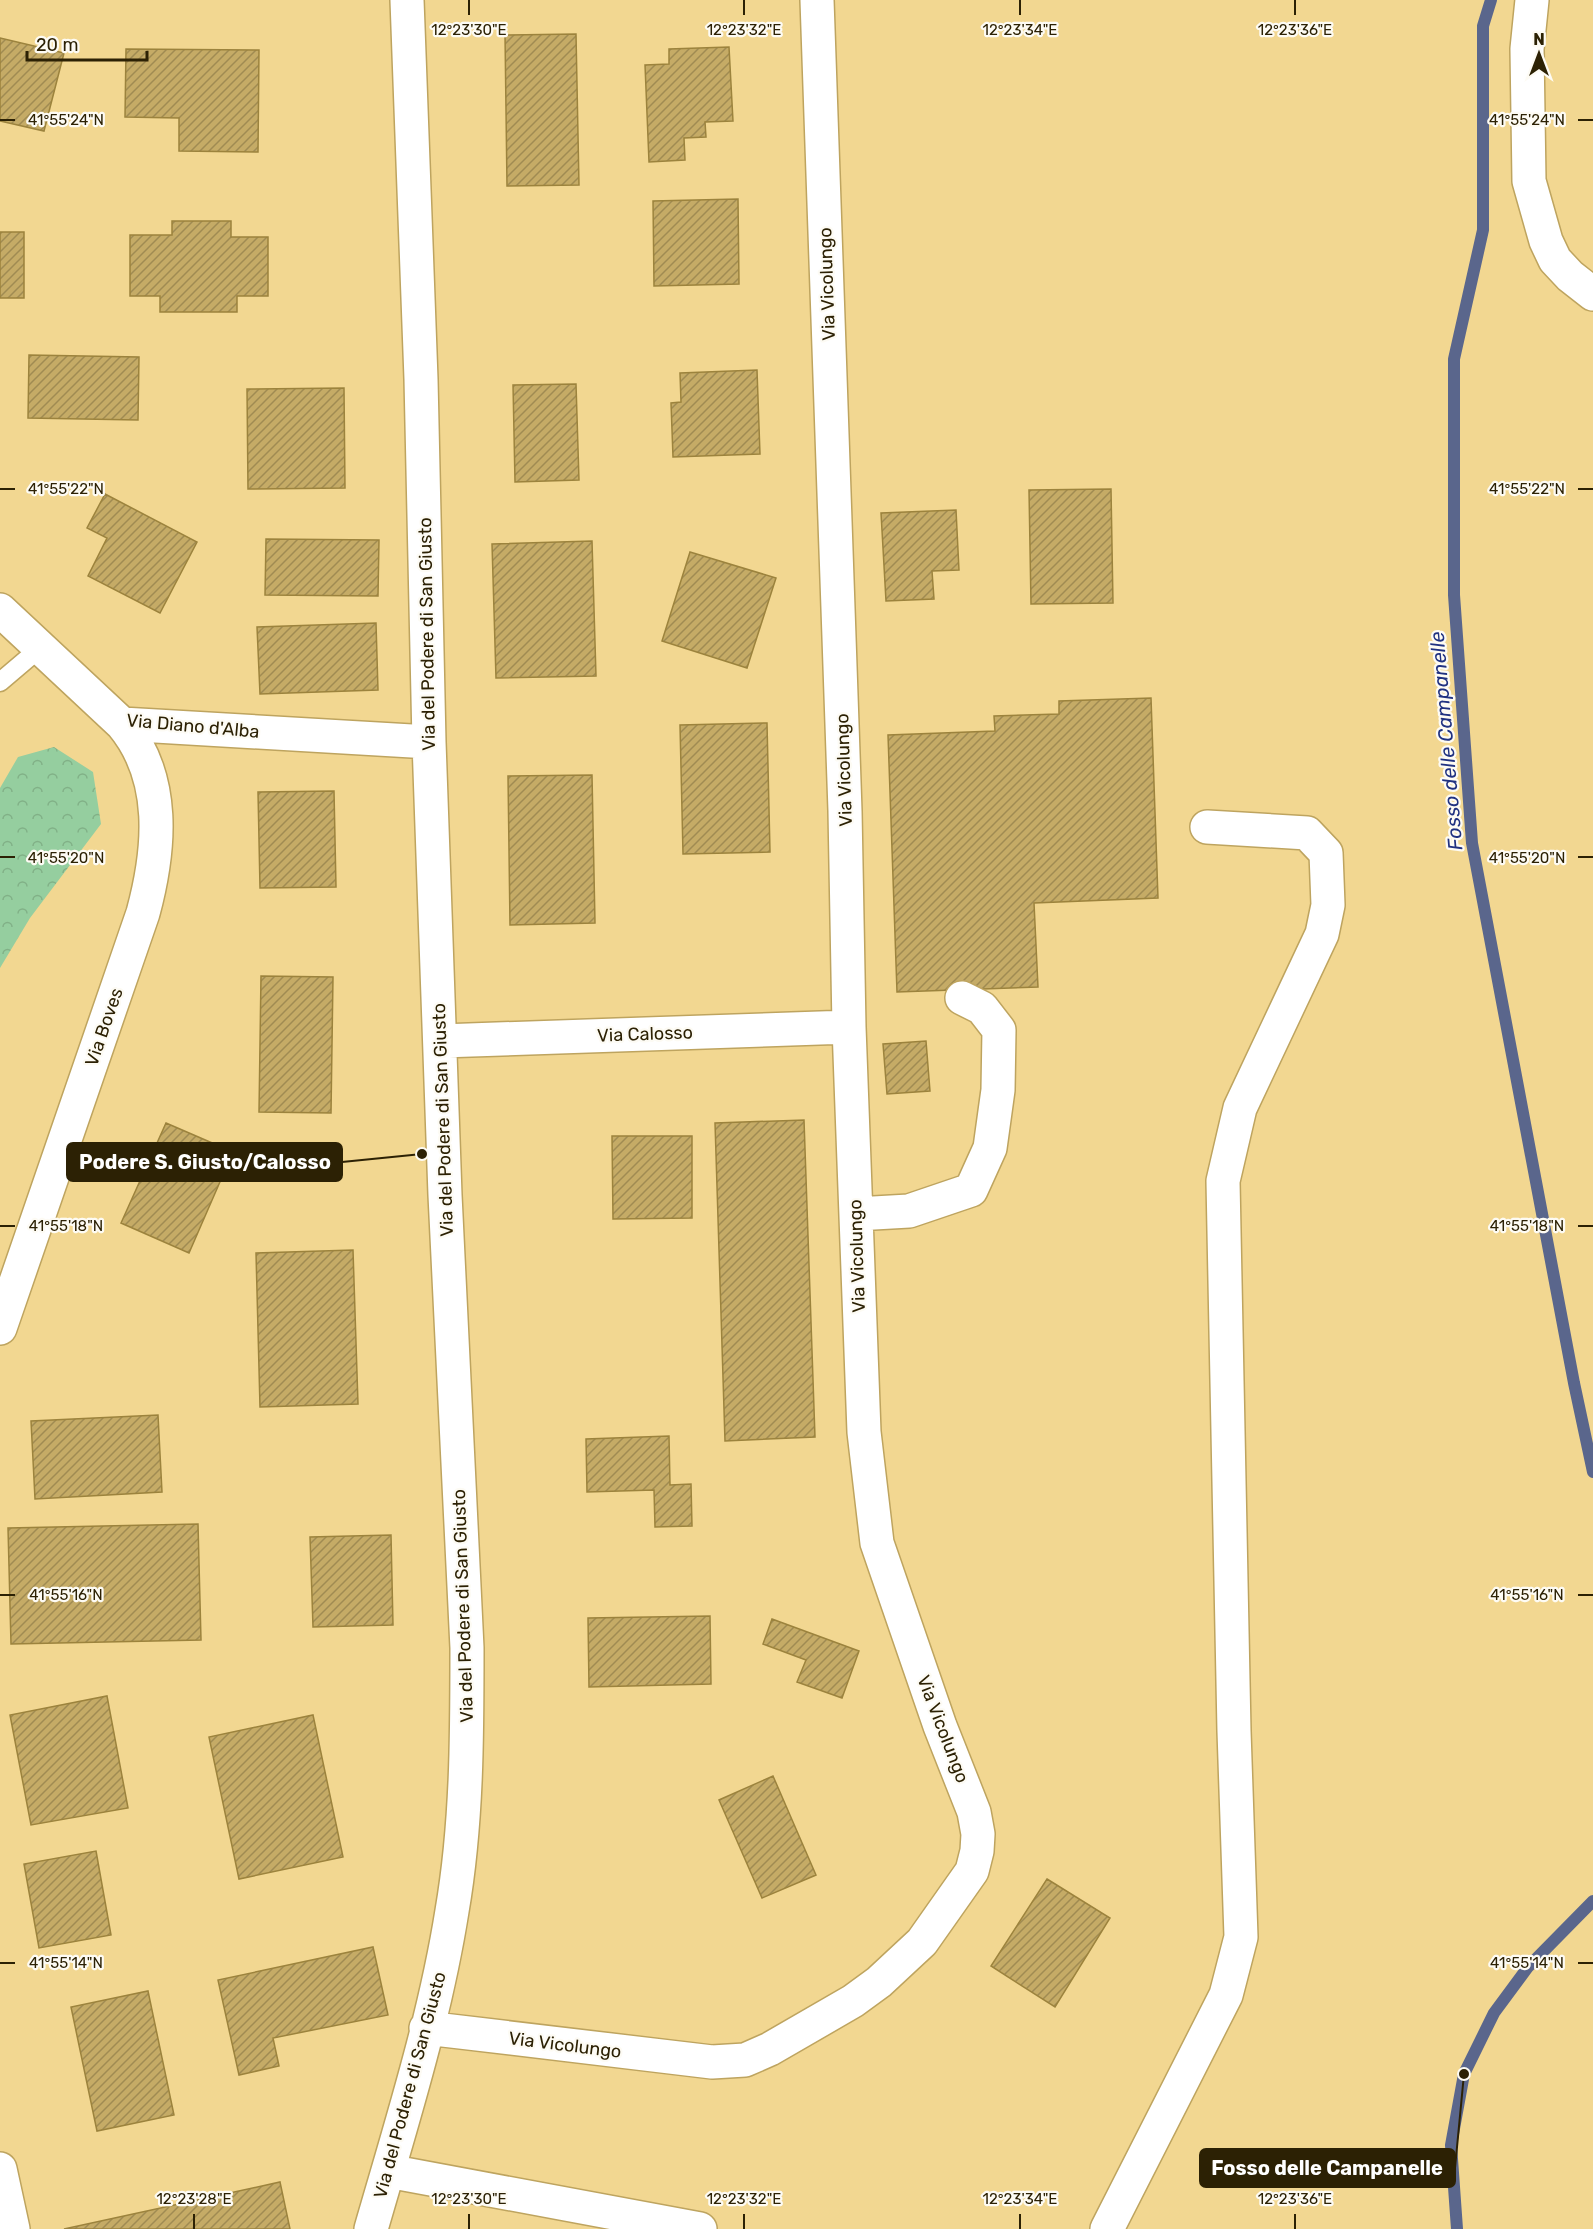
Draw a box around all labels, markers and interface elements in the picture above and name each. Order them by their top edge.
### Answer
text: 12°23'30"E [431,21,507,39]
text: 12°23'32"E [707,21,781,39]
text: 12°23'34"E [983,21,1057,39]
text: 12°23'36"E [1258,21,1332,39]
scale bar [27,24,147,62]
north arrow [1509,24,1569,84]
text: N [1533,30,1545,49]
text: 20 m [36,34,78,56]
text: 41°55'24"N [28,111,104,129]
text: 41°55'24"N [1489,111,1565,129]
street label: Via Vicolungo [814,227,840,341]
text: 41°55'22"N [28,480,104,498]
text: 41°55'22"N [1489,480,1565,498]
street label: Via del Podere di San Giusto [414,517,440,751]
water label: Fosso delle Campanelle [1424,631,1468,851]
street label: Via Diano d'Alba [126,709,260,743]
street label: Via Vicolungo [831,713,857,827]
text: 41°55'20"N [28,849,104,867]
text: 41°55'20"N [1489,849,1565,867]
street label: Via Boves [80,985,128,1069]
street label: Via del Podere di San Giusto [428,1003,458,1237]
street label: Via Calosso [597,1021,693,1047]
callout: Podere S. Giusto/Calosso [67,1143,342,1181]
text: Podere S. Giusto/Calosso [79,1150,331,1174]
street label: Via Vicolungo [844,1199,870,1313]
text: 41°55'18"N [29,1217,103,1235]
text: 41°55'18"N [1490,1217,1564,1235]
street label: Via del Podere di San Giusto [448,1489,478,1723]
text: 41°55'16"N [29,1586,103,1604]
text: 41°55'16"N [1490,1586,1564,1604]
street label: Via Vicolungo [912,1672,974,1786]
text: 41°55'14"N [29,1954,103,1972]
text: 41°55'14"N [1490,1954,1564,1972]
street label: Via del Podere di San Giusto [369,1969,451,2201]
street label: Via Vicolungo [507,2027,623,2063]
callout: Fosso delle Campanelle [1200,2149,1455,2187]
text: Fosso delle Campanelle [1211,2156,1443,2180]
text: 12°23'28"E [156,2190,232,2208]
text: 12°23'30"E [431,2190,507,2208]
text: 12°23'32"E [707,2190,781,2208]
text: 12°23'34"E [983,2190,1057,2208]
text: 12°23'36"E [1258,2190,1332,2208]

